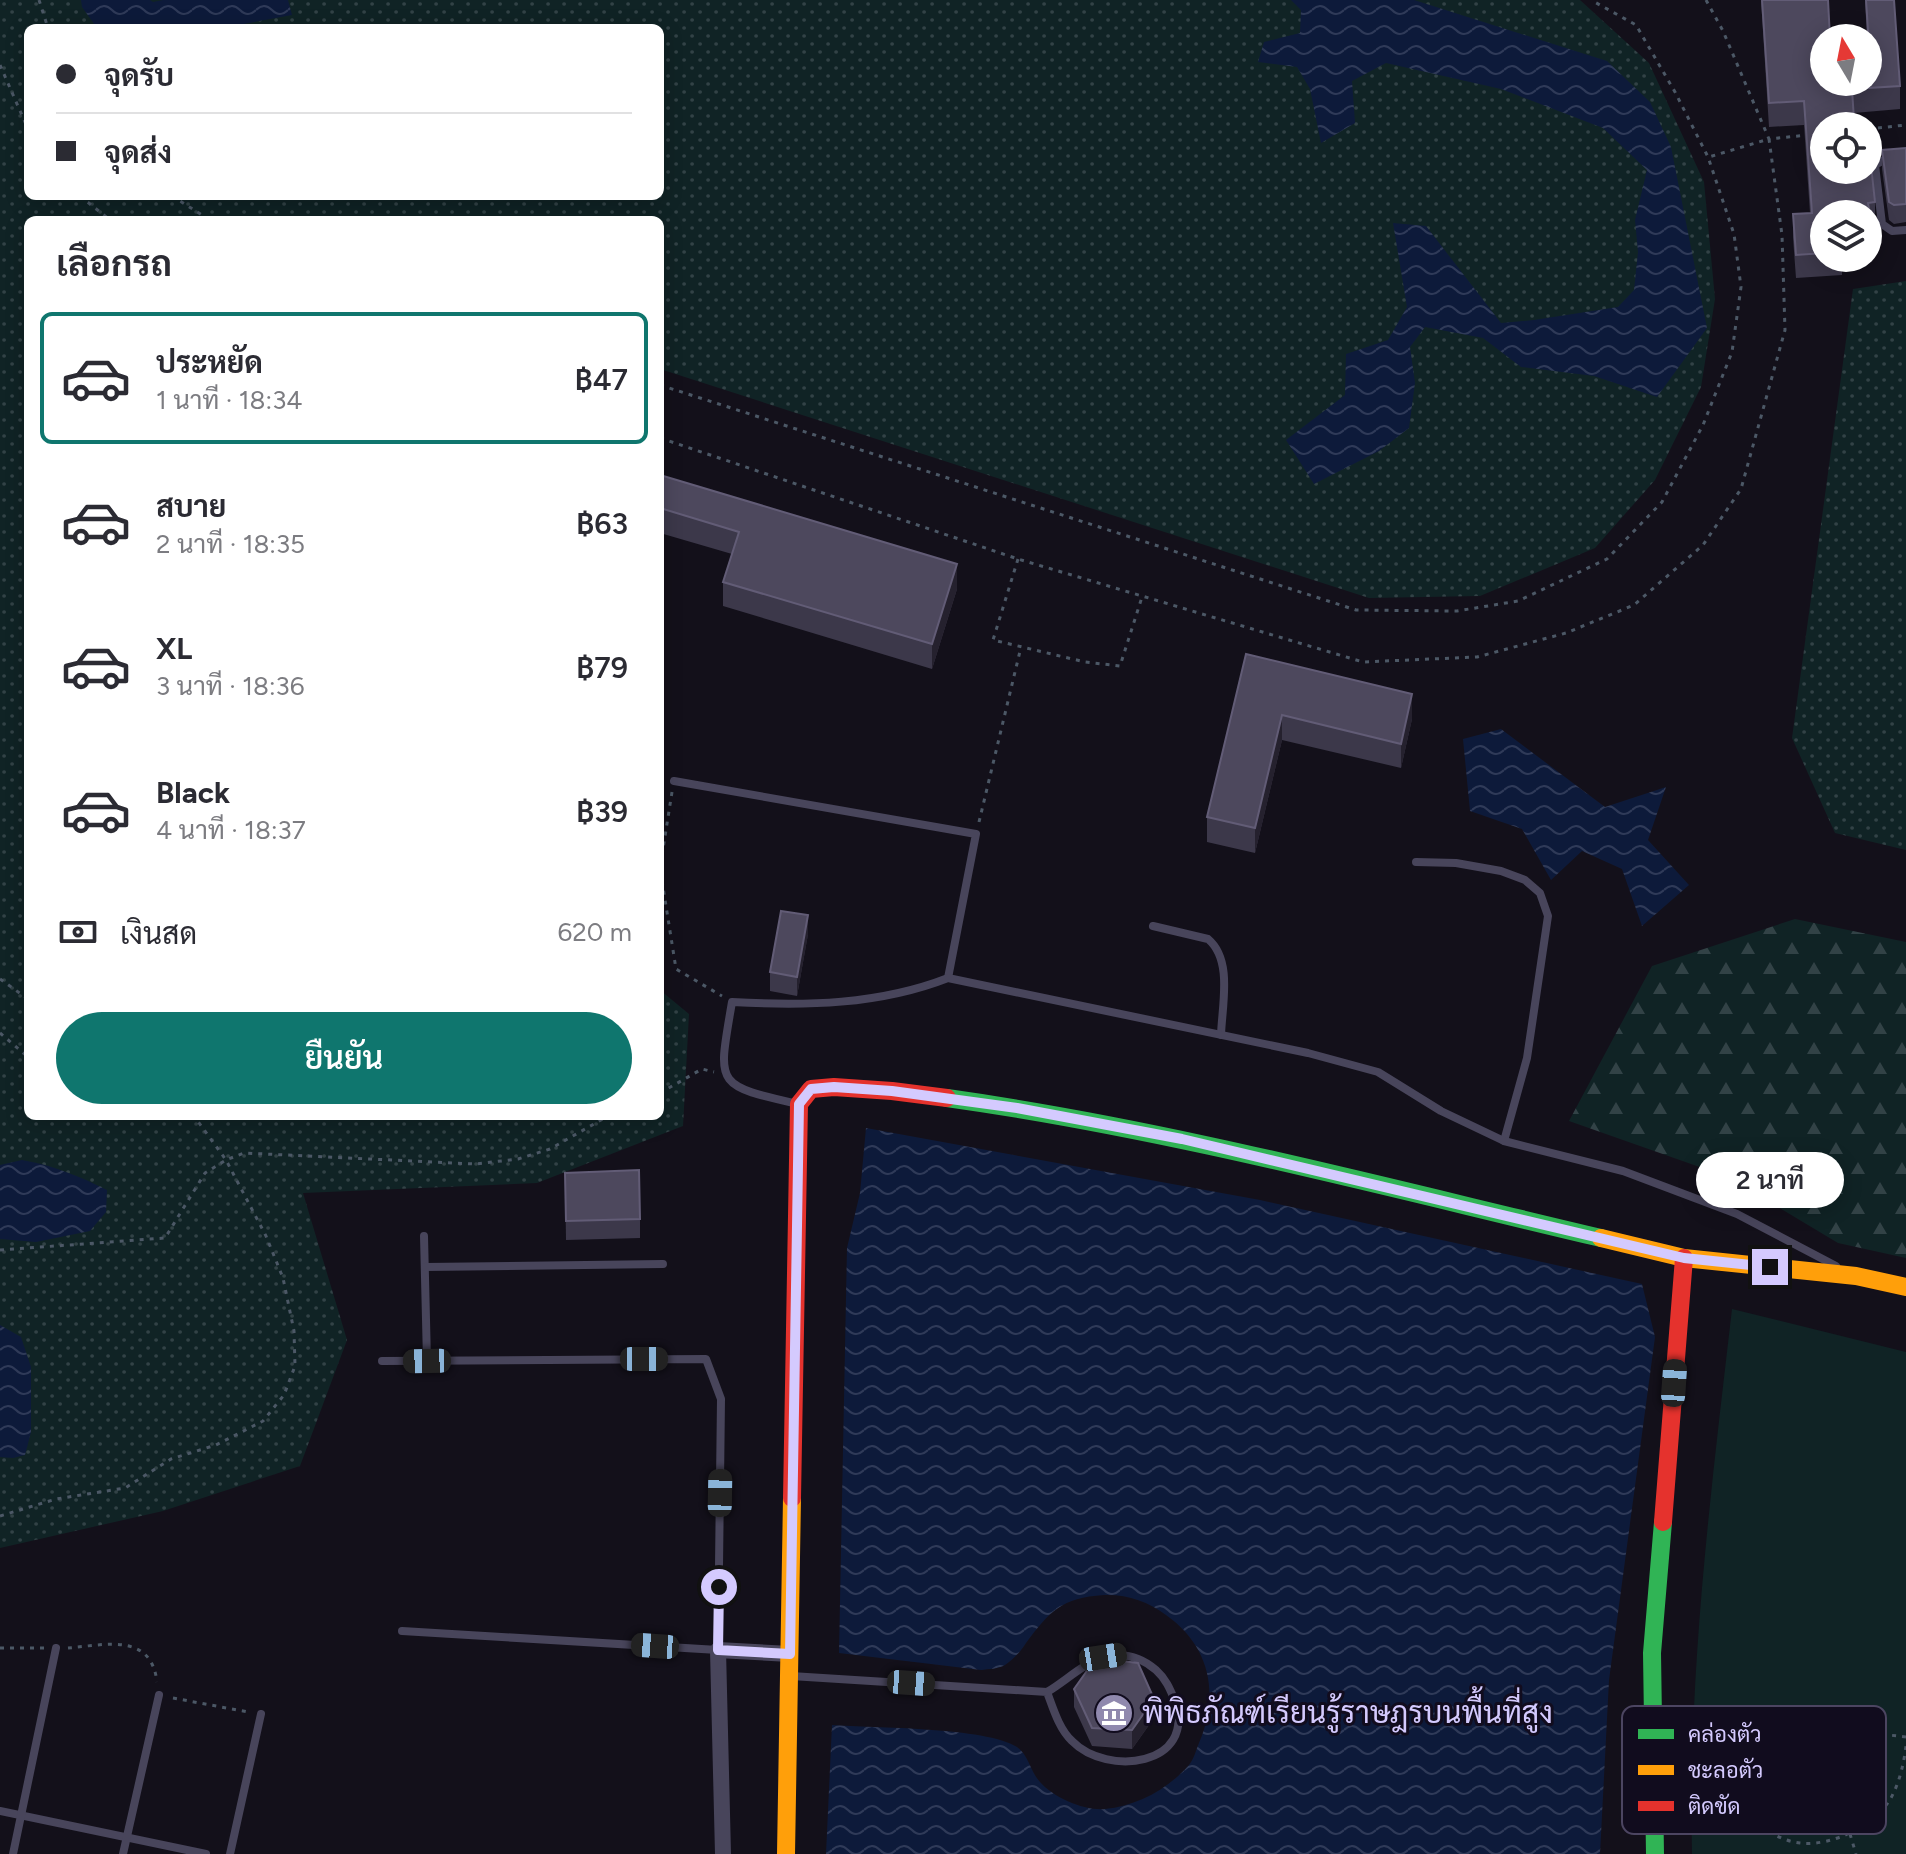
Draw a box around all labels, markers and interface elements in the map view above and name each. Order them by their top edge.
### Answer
north arrow [1810,24,1882,96]
map controls [1810,24,1882,272]
text: จุดรับ [104,57,174,94]
button: locate [1810,112,1882,184]
text: จุดส่ง [104,134,172,171]
button: layers [1810,200,1882,272]
text: เลือกรถ [56,242,172,285]
icon: car [60,342,132,414]
text: ประหยัด [156,344,263,381]
text: ฿47 [575,361,628,398]
text: 1 นาที · 18:34 [156,384,302,416]
icon: car [60,486,132,558]
text: สบาย [156,488,226,525]
text: ฿63 [576,505,628,542]
text: 2 นาที · 18:35 [156,528,305,560]
icon: car [60,630,132,702]
text: XL [156,630,192,667]
text: ฿79 [576,649,628,686]
text: 3 นาที · 18:36 [156,670,304,702]
icon: car [60,774,132,846]
text: Black [156,774,230,811]
text: ฿39 [576,793,628,830]
text: 4 นาที · 18:37 [156,814,306,846]
icon: cash [56,910,100,954]
text: เงินสด [120,915,197,952]
text: 620 m [558,916,632,948]
button: ยืนยัน [56,1012,632,1104]
callout: 2 นาที [1696,1151,1844,1207]
text: 2 นาที [1736,1164,1804,1196]
route end [1752,1249,1788,1285]
car [620,1347,668,1371]
car [403,1349,451,1373]
car [1660,1358,1688,1408]
car [708,1469,732,1517]
route start [701,1569,737,1605]
car [630,1632,680,1660]
car [1077,1641,1129,1673]
car [886,1669,936,1697]
place label: พิพิธภัณฑ์เรียนรู้ราษฎรบนพื้นที่สูง [1142,1686,1553,1733]
museum icon: พิพิธภัณฑ์เรียนรู้ราษฎรบนพื้นที่สูง [1093,1692,1135,1734]
legend [1622,1706,1886,1834]
text: คล่องตัว [1688,1721,1762,1748]
text: ชะลอตัว [1688,1757,1763,1784]
text: ติดขัด [1688,1793,1740,1820]

